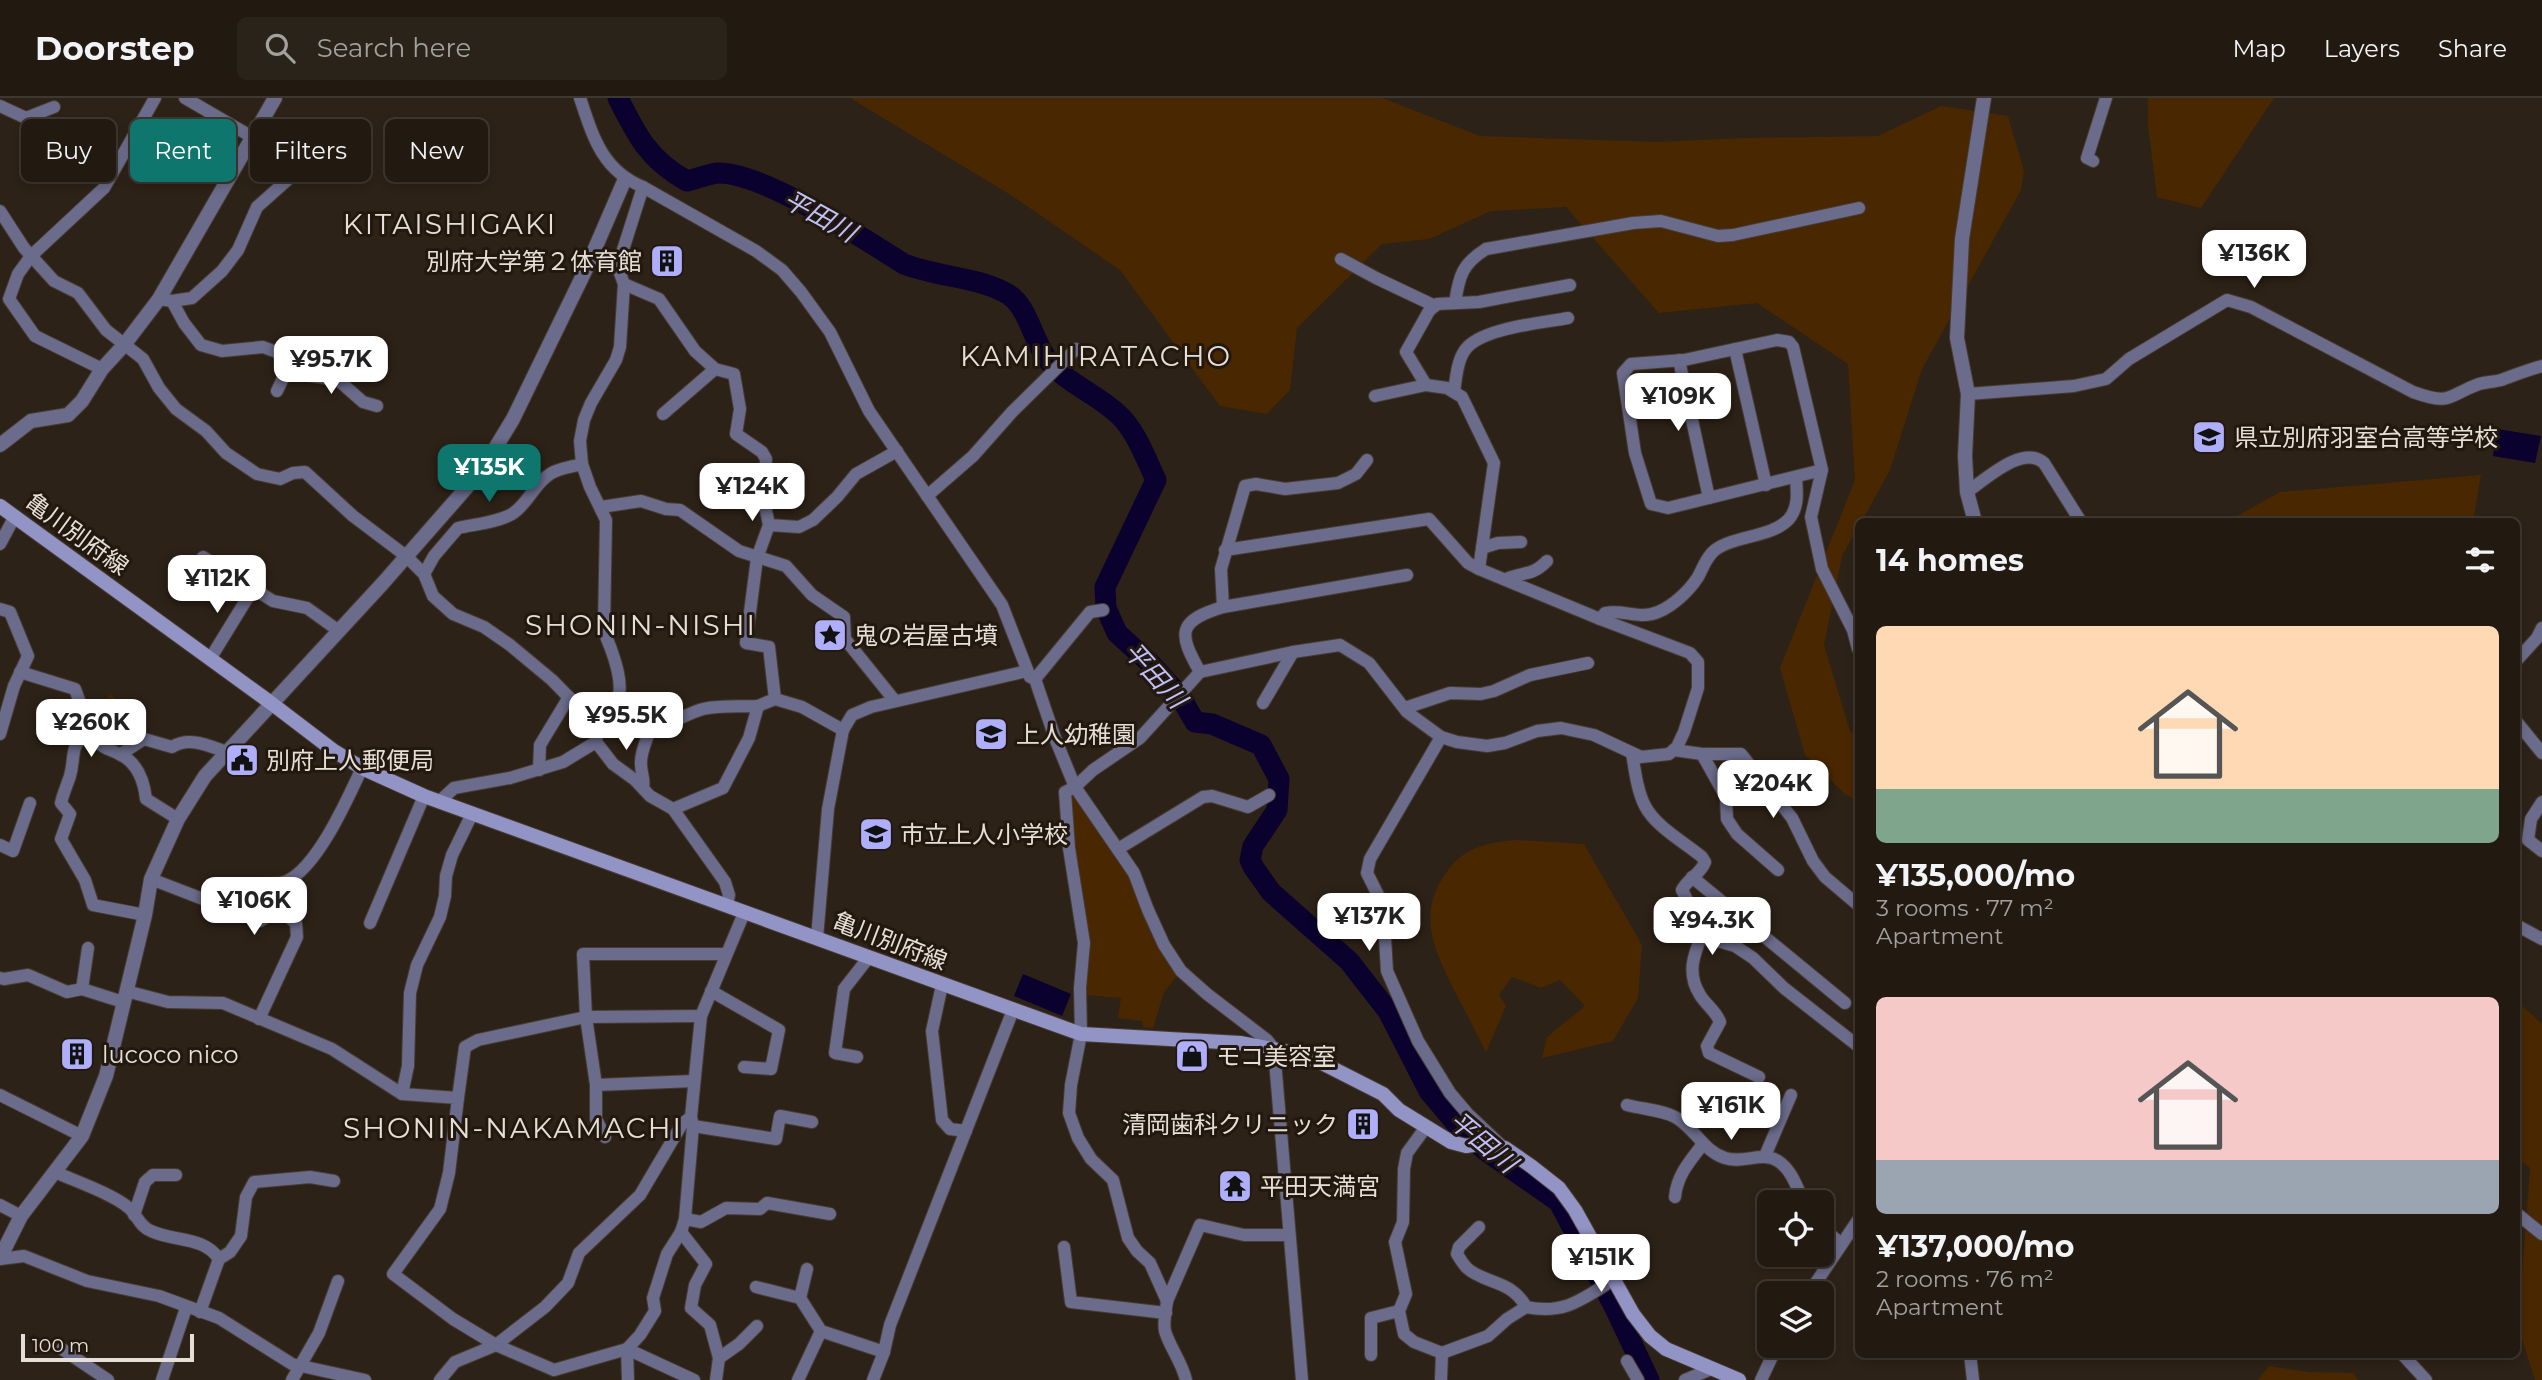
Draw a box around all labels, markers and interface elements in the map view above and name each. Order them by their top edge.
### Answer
search box [237,17,727,80]
text: Doorstep [35,28,195,68]
icon: search [261,29,299,67]
text: Search here [317,32,471,64]
text: Map [2232,34,2286,63]
text: Layers [2324,34,2400,63]
text: Share [2438,34,2507,63]
chip: Buy [21,119,116,182]
chip: Rent [130,119,236,182]
chip: Filters [250,119,371,182]
chip: New [385,119,488,182]
water label: 平田川 [778,183,864,250]
district label: KITAISHIGAKI [343,207,557,241]
pin: ¥136K [2205,230,2303,290]
text: ¥136K [2218,239,2290,267]
building icon: 別府大学第２体育館 [648,242,686,280]
place label: 別府大学第２体育館 [426,247,642,276]
pin: ¥95.7K [274,336,388,396]
district label: KAMIHIRATACHO [960,339,1232,373]
text: ¥95.7K [290,345,372,373]
pin: ¥109K [1629,374,1727,433]
text: ¥109K [1641,382,1715,410]
school or university icon: 県立別府羽室台高等学校 [2190,418,2228,456]
place label: 県立別府羽室台高等学校 [2234,423,2498,452]
pin: ¥135K [440,444,538,504]
text: ¥135K [454,453,524,481]
pin: ¥124K [703,464,801,523]
text: ¥124K [716,472,788,500]
street label: 亀川別府線 [20,487,134,581]
icon: filters [2461,541,2499,579]
text: 14 homes [1876,542,2024,579]
pin: ¥112K [168,556,266,615]
text: ¥112K [184,564,250,592]
district label: SHONIN-NISHI [525,608,757,642]
place icon: 鬼の岩屋古墳 [811,616,849,654]
place label: 鬼の岩屋古墳 [854,621,998,650]
water label: 平田川 [1117,635,1195,717]
icon: home [2125,671,2251,797]
pin: ¥95.5K [569,692,683,752]
pin: ¥260K [42,700,140,759]
text: ¥95.5K [585,701,667,729]
text: ¥260K [52,708,130,736]
school or university icon: 上人幼稚園 [972,715,1010,753]
place label: 上人幼稚園 [1016,720,1136,749]
public building icon: 別府上人郵便局 [223,741,261,779]
place label: 別府上人郵便局 [266,746,434,775]
pin: ¥204K [1724,760,1822,820]
text: ¥204K [1734,769,1812,797]
school or university icon: 市立上人小学校 [857,815,895,853]
place label: 市立上人小学校 [900,820,1068,849]
text: ¥135,000/mo [1876,857,2075,894]
pin: ¥106K [205,878,303,937]
text: ¥106K [217,886,291,914]
pin: ¥137K [1320,894,1418,953]
text: 3 rooms · 77 m² [1876,894,2054,922]
pin: ¥94.3K [1655,898,1769,957]
text: ¥137K [1333,902,1405,930]
street label: 亀川別府線 [829,906,951,976]
text: ¥94.3K [1670,906,1754,934]
text: Apartment [1876,922,2004,950]
building icon: lucoco nico [58,1035,96,1073]
shop icon: モコ美容室 [1173,1037,1211,1075]
place label: lucoco nico [102,1040,239,1069]
place label: モコ美容室 [1216,1042,1336,1071]
icon: home [2125,1042,2251,1168]
pin: ¥161K [1682,1082,1780,1142]
text: ¥161K [1697,1091,1765,1119]
building icon: 清岡歯科クリニック [1344,1105,1382,1143]
water label: 平田川 [1443,1105,1525,1181]
place label: 清岡歯科クリニック [1122,1110,1338,1139]
district label: SHONIN-NAKAMACHI [343,1111,683,1145]
temple icon: 平田天満宮 [1216,1167,1254,1205]
place label: 平田天満宮 [1260,1172,1380,1201]
map controls [1757,1190,1834,1358]
button: locate [1757,1190,1834,1267]
text: ¥137,000/mo [1876,1228,2074,1265]
pin: ¥151K [1552,1234,1650,1294]
text: ¥151K [1568,1243,1634,1271]
text: 2 rooms · 76 m² [1876,1265,2054,1293]
button: layers [1757,1281,1834,1358]
text: Apartment [1876,1293,2004,1321]
scale bar [21,1331,194,1363]
text: 100 m [32,1334,89,1357]

